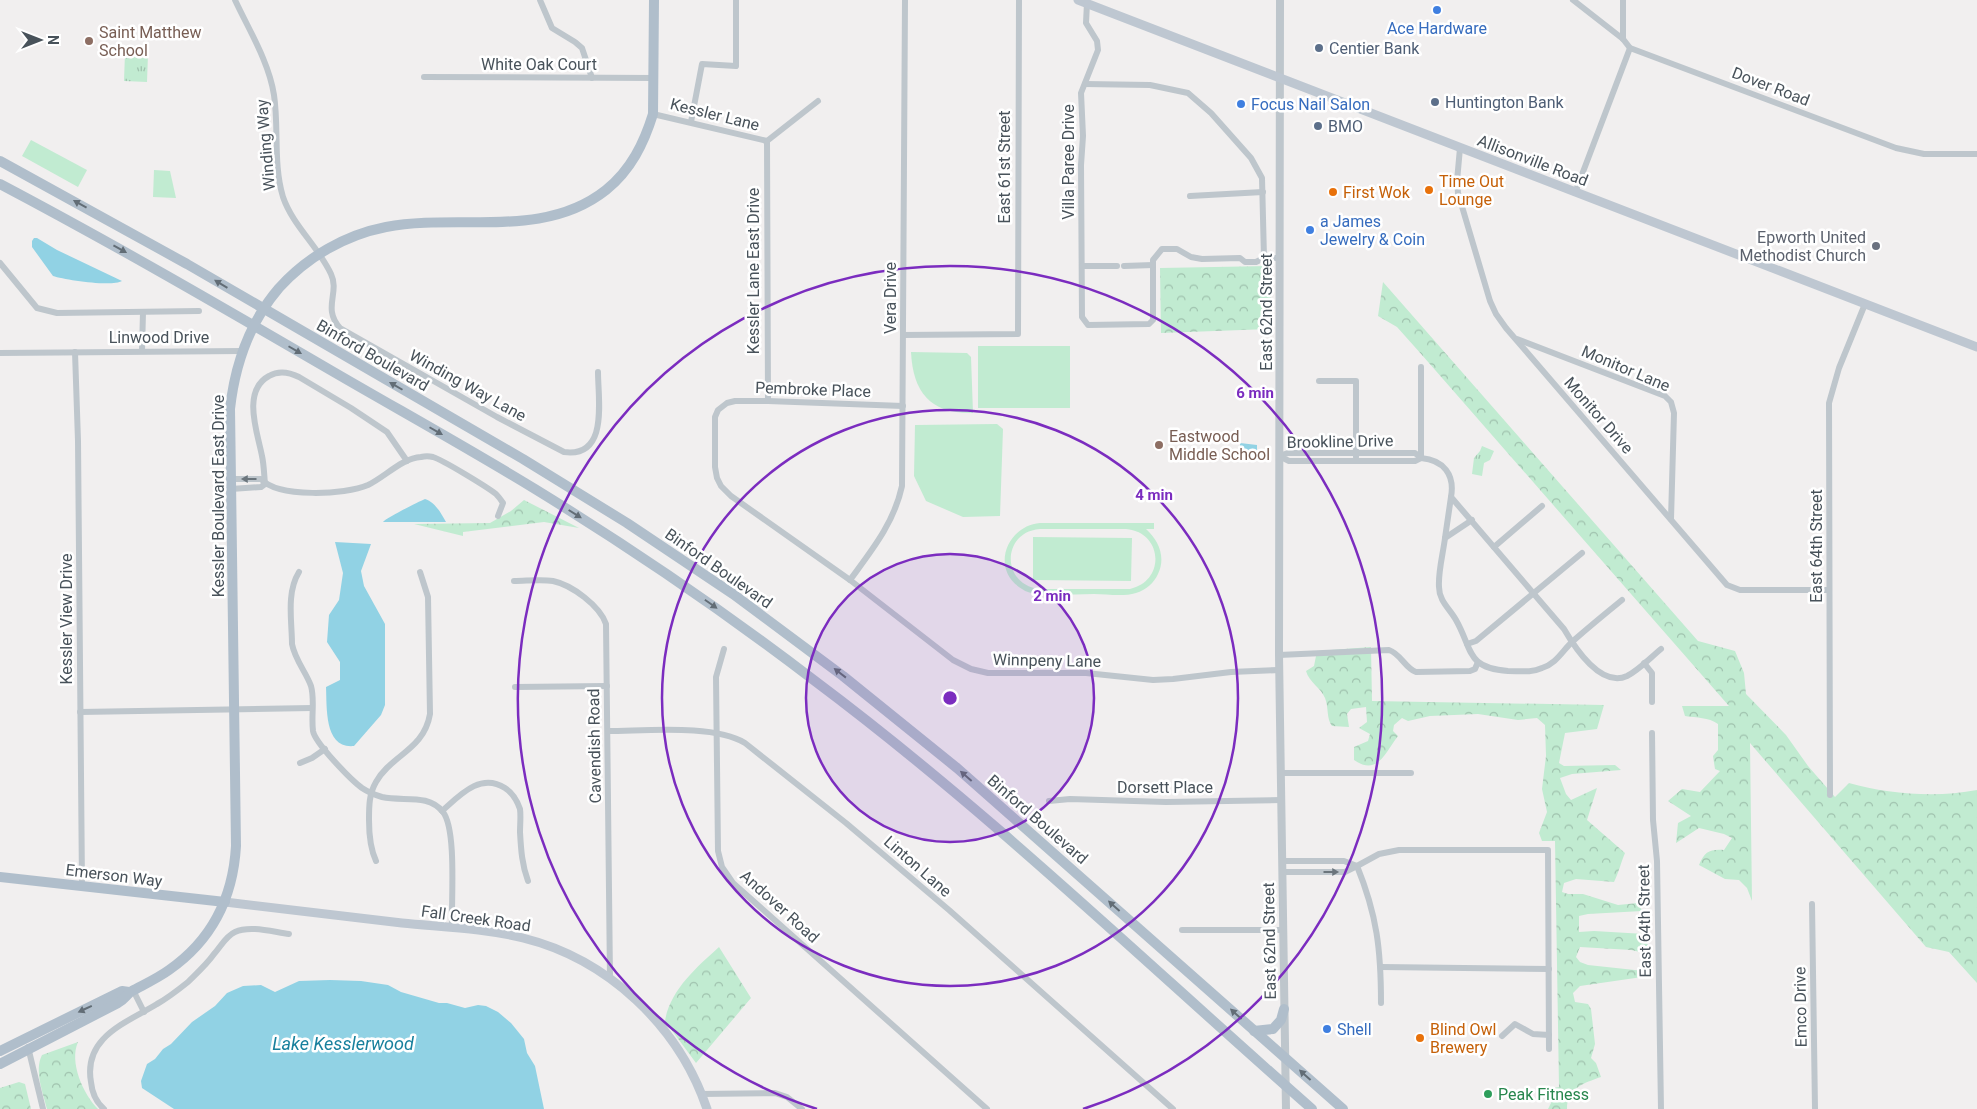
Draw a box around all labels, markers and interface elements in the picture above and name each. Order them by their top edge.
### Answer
marker: Ace Hardware [1431,4,1443,16]
north arrow [15,15,65,65]
place label: Ace Hardware [1387,19,1487,38]
place label: Saint Matthew School [99,23,202,60]
text: N [45,35,61,45]
marker: Saint Matthew School [83,35,95,47]
place label: Centier Bank [1329,39,1420,58]
marker: Centier Bank [1313,42,1325,54]
street label: White Oak Court [481,55,597,74]
street label: Dover Road [1729,63,1812,110]
place label: Huntington Bank [1445,93,1565,112]
street label: Kessler Lane [668,94,761,135]
place label: Focus Nail Salon [1251,95,1370,114]
marker: Huntington Bank [1429,96,1441,108]
street label: Winding Way [252,98,279,191]
marker: Focus Nail Salon [1235,98,1247,110]
street label: Villa Paree Drive [1059,104,1078,220]
street label: East 61st Street [995,111,1014,223]
place label: BMO [1328,117,1363,136]
marker: BMO [1312,120,1324,132]
street label: Allisonville Road [1475,131,1591,190]
place label: Time Out Lounge [1439,172,1504,209]
place label: First Wok [1343,183,1411,202]
marker: Time Out Lounge [1423,184,1435,196]
marker: First Wok [1327,186,1339,198]
street label: Kessler Lane East Drive [744,188,763,354]
one-way arrow [73,199,86,208]
place label: a James Jewelry & Coin [1320,212,1425,249]
marker: a James Jewelry & Coin [1304,224,1316,236]
place label: Epworth United Methodist Church [1739,228,1866,265]
marker: Epworth United Methodist Church [1870,240,1882,252]
one-way arrow [113,245,126,254]
street label: East 62nd Street [1257,253,1276,371]
street label: Vera Drive [881,262,900,334]
one-way arrow [214,279,228,288]
street label: Binford Boulevard [313,316,432,395]
street label: Linwood Drive [109,328,209,347]
street label: Monitor Lane [1579,341,1673,396]
one-way arrow [289,345,302,354]
street label: Winding Way Lane [406,346,529,425]
street label: Monitor Drive [1560,373,1637,458]
street label: Pembroke Place [755,378,871,401]
one-way arrow [389,381,402,390]
text: 6 min [1236,384,1274,402]
street label: Kessler Boulevard East Drive [209,395,228,597]
one-way arrow [428,427,443,435]
place label: Eastwood Middle School [1169,427,1270,464]
street label: Brookline Drive [1287,431,1393,452]
marker: Eastwood Middle School [1153,439,1165,451]
one-way arrow [240,475,256,483]
text: 4 min [1135,486,1173,504]
street label: East 64th Street [1807,489,1826,603]
one-way arrow [569,510,582,519]
street label: Binford Boulevard [661,524,776,612]
street label: Kessler View Drive [57,553,76,685]
text: 2 min [1033,587,1071,605]
one-way arrow [704,599,717,609]
street label: Winnpeny Lane [993,650,1101,671]
one-way arrow [834,668,847,679]
street label: Cavendish Road [584,689,605,803]
centre of rings [941,689,959,707]
one-way arrow [960,770,973,781]
street label: Binford Boulevard [984,771,1092,868]
street label: Dorsett Place [1117,778,1213,797]
street label: Linton Lane [880,832,955,901]
street label: Emerson Way [64,860,164,891]
street label: East 64th Street [1634,864,1655,978]
street label: Andover Road [736,866,823,947]
one-way arrow [1323,868,1339,876]
street label: East 62nd Street [1259,882,1280,1000]
street label: Fall Creek Road [420,901,532,936]
one-way arrow [1108,901,1121,912]
street label: Emco Drive [1790,967,1811,1047]
one-way arrow [78,1005,92,1013]
one-way arrow [1229,1009,1242,1020]
place label: Shell [1337,1020,1372,1039]
place label: Blind Owl Brewery [1430,1020,1497,1057]
marker: Shell [1321,1023,1333,1035]
marker: Blind Owl Brewery [1414,1032,1426,1044]
water label: Lake Kesslerwood [272,1033,415,1054]
one-way arrow [1299,1069,1311,1081]
place label: Peak Fitness [1498,1085,1589,1104]
marker: Peak Fitness [1482,1088,1494,1100]

